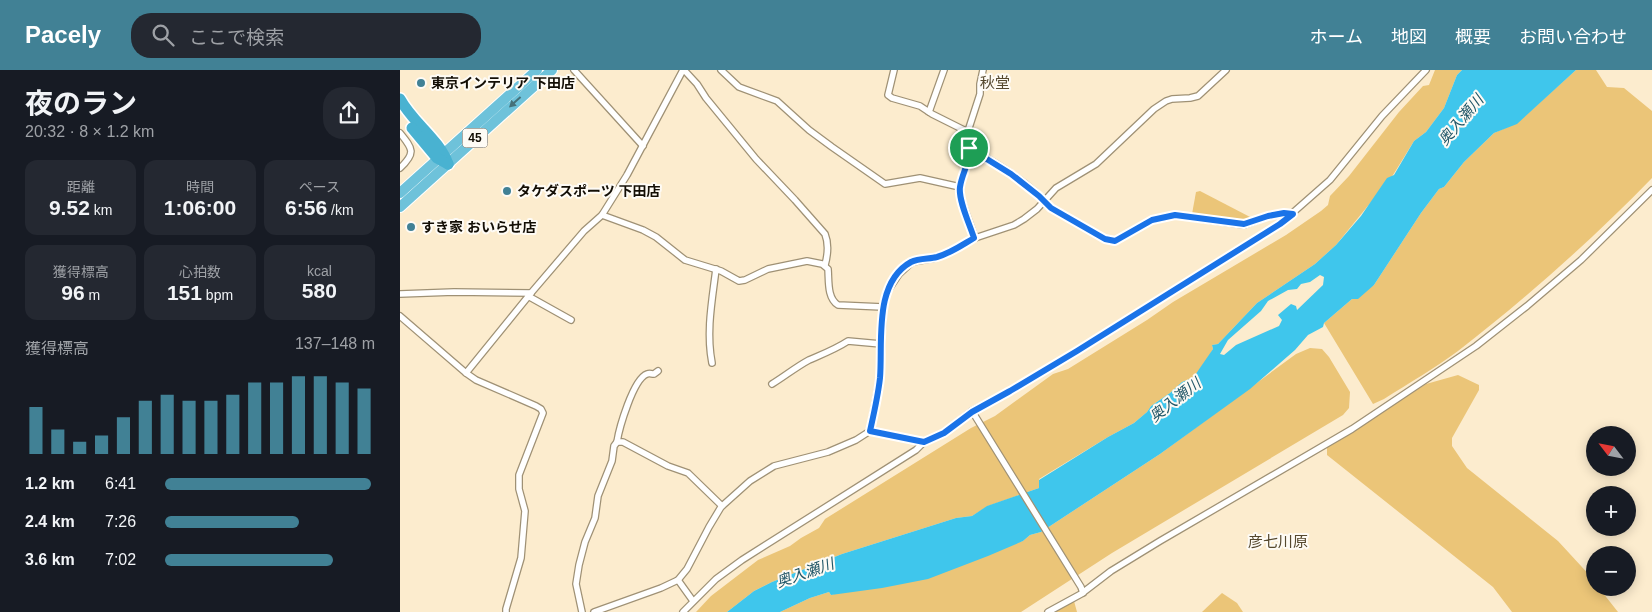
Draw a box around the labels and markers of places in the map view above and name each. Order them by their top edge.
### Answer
place label: 東京インテリア 下田店 [431,75,575,91]
marker: 東京インテリア 下田店 [415,77,427,89]
pin [948,127,990,169]
place label: タケダスポーツ 下田店 [517,183,661,199]
marker: タケダスポーツ 下田店 [501,185,513,197]
place label: すき家 おいらせ店 [421,219,537,235]
marker: すき家 おいらせ店 [405,221,417,233]

